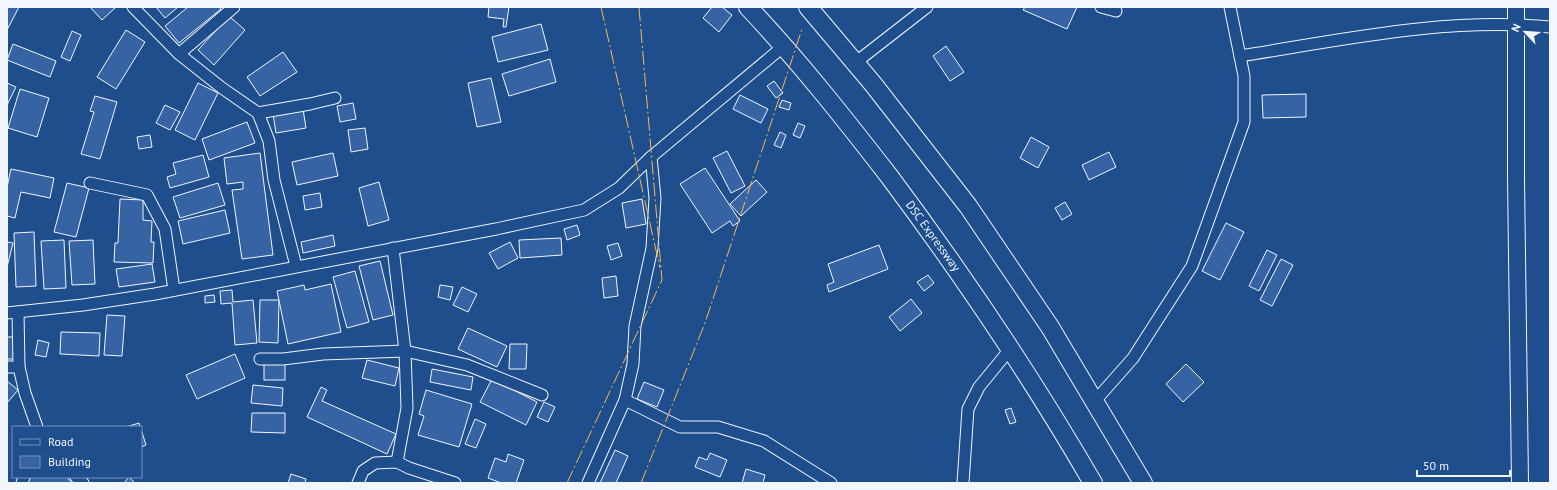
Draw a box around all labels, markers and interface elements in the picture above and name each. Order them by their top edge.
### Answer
north arrow [1505,12,1545,52]
text: N [1508,22,1524,34]
street label: DSC Expressway [903,198,964,274]
legend [12,426,142,478]
text: Road [48,434,73,449]
scale bar [1417,452,1510,478]
text: Building [48,454,91,469]
text: 50 m [1423,458,1449,473]

